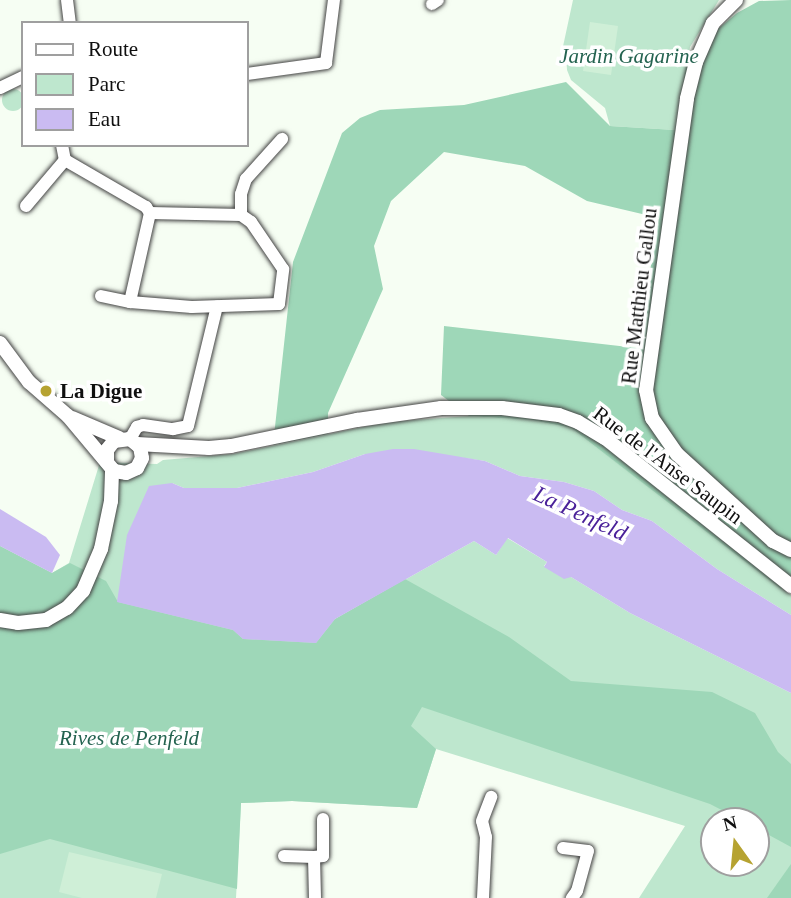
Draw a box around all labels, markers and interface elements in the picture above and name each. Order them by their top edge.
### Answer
legend [21,21,248,147]
text: Route [88,37,138,61]
park label: Jardin Gagarine [559,43,699,69]
text: Parc [88,72,125,96]
text: Eau [88,107,121,131]
street label: Rue Matthieu Gallou [616,206,662,386]
place label: La Digue [60,378,142,404]
marker: La Digue [38,383,54,399]
street label: Rue de l'Anse Saupin [588,401,748,529]
water label: La Penfeld [529,480,631,548]
park label: Rives de Penfeld [59,725,199,751]
north arrow [700,807,770,877]
text: N [721,811,739,835]

